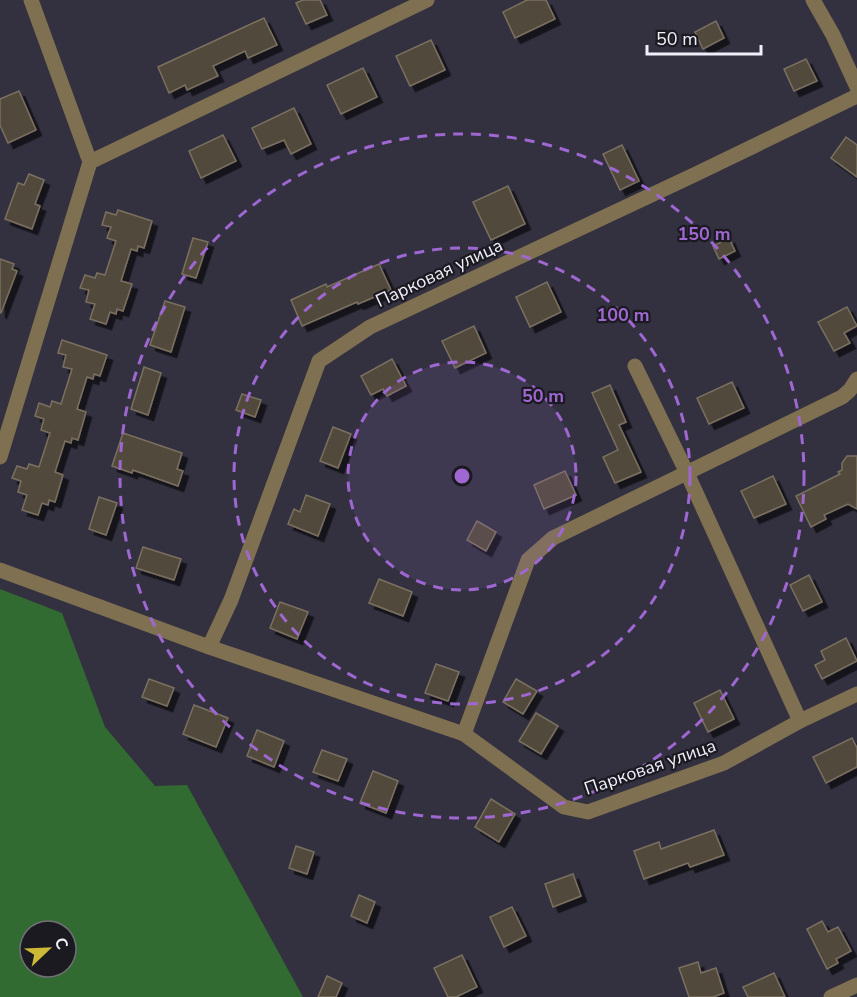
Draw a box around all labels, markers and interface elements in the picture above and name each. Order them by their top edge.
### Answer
scale bar [647,18,761,56]
text: 50 m [656,27,698,51]
text: 150 m [677,222,731,246]
street label: Парковая улица [372,233,506,313]
text: 100 m [596,303,650,327]
text: 50 m [522,384,564,408]
centre of rings [452,466,472,486]
street label: Парковая улица [581,733,719,801]
north arrow [18,919,78,979]
text: С [49,934,73,953]

